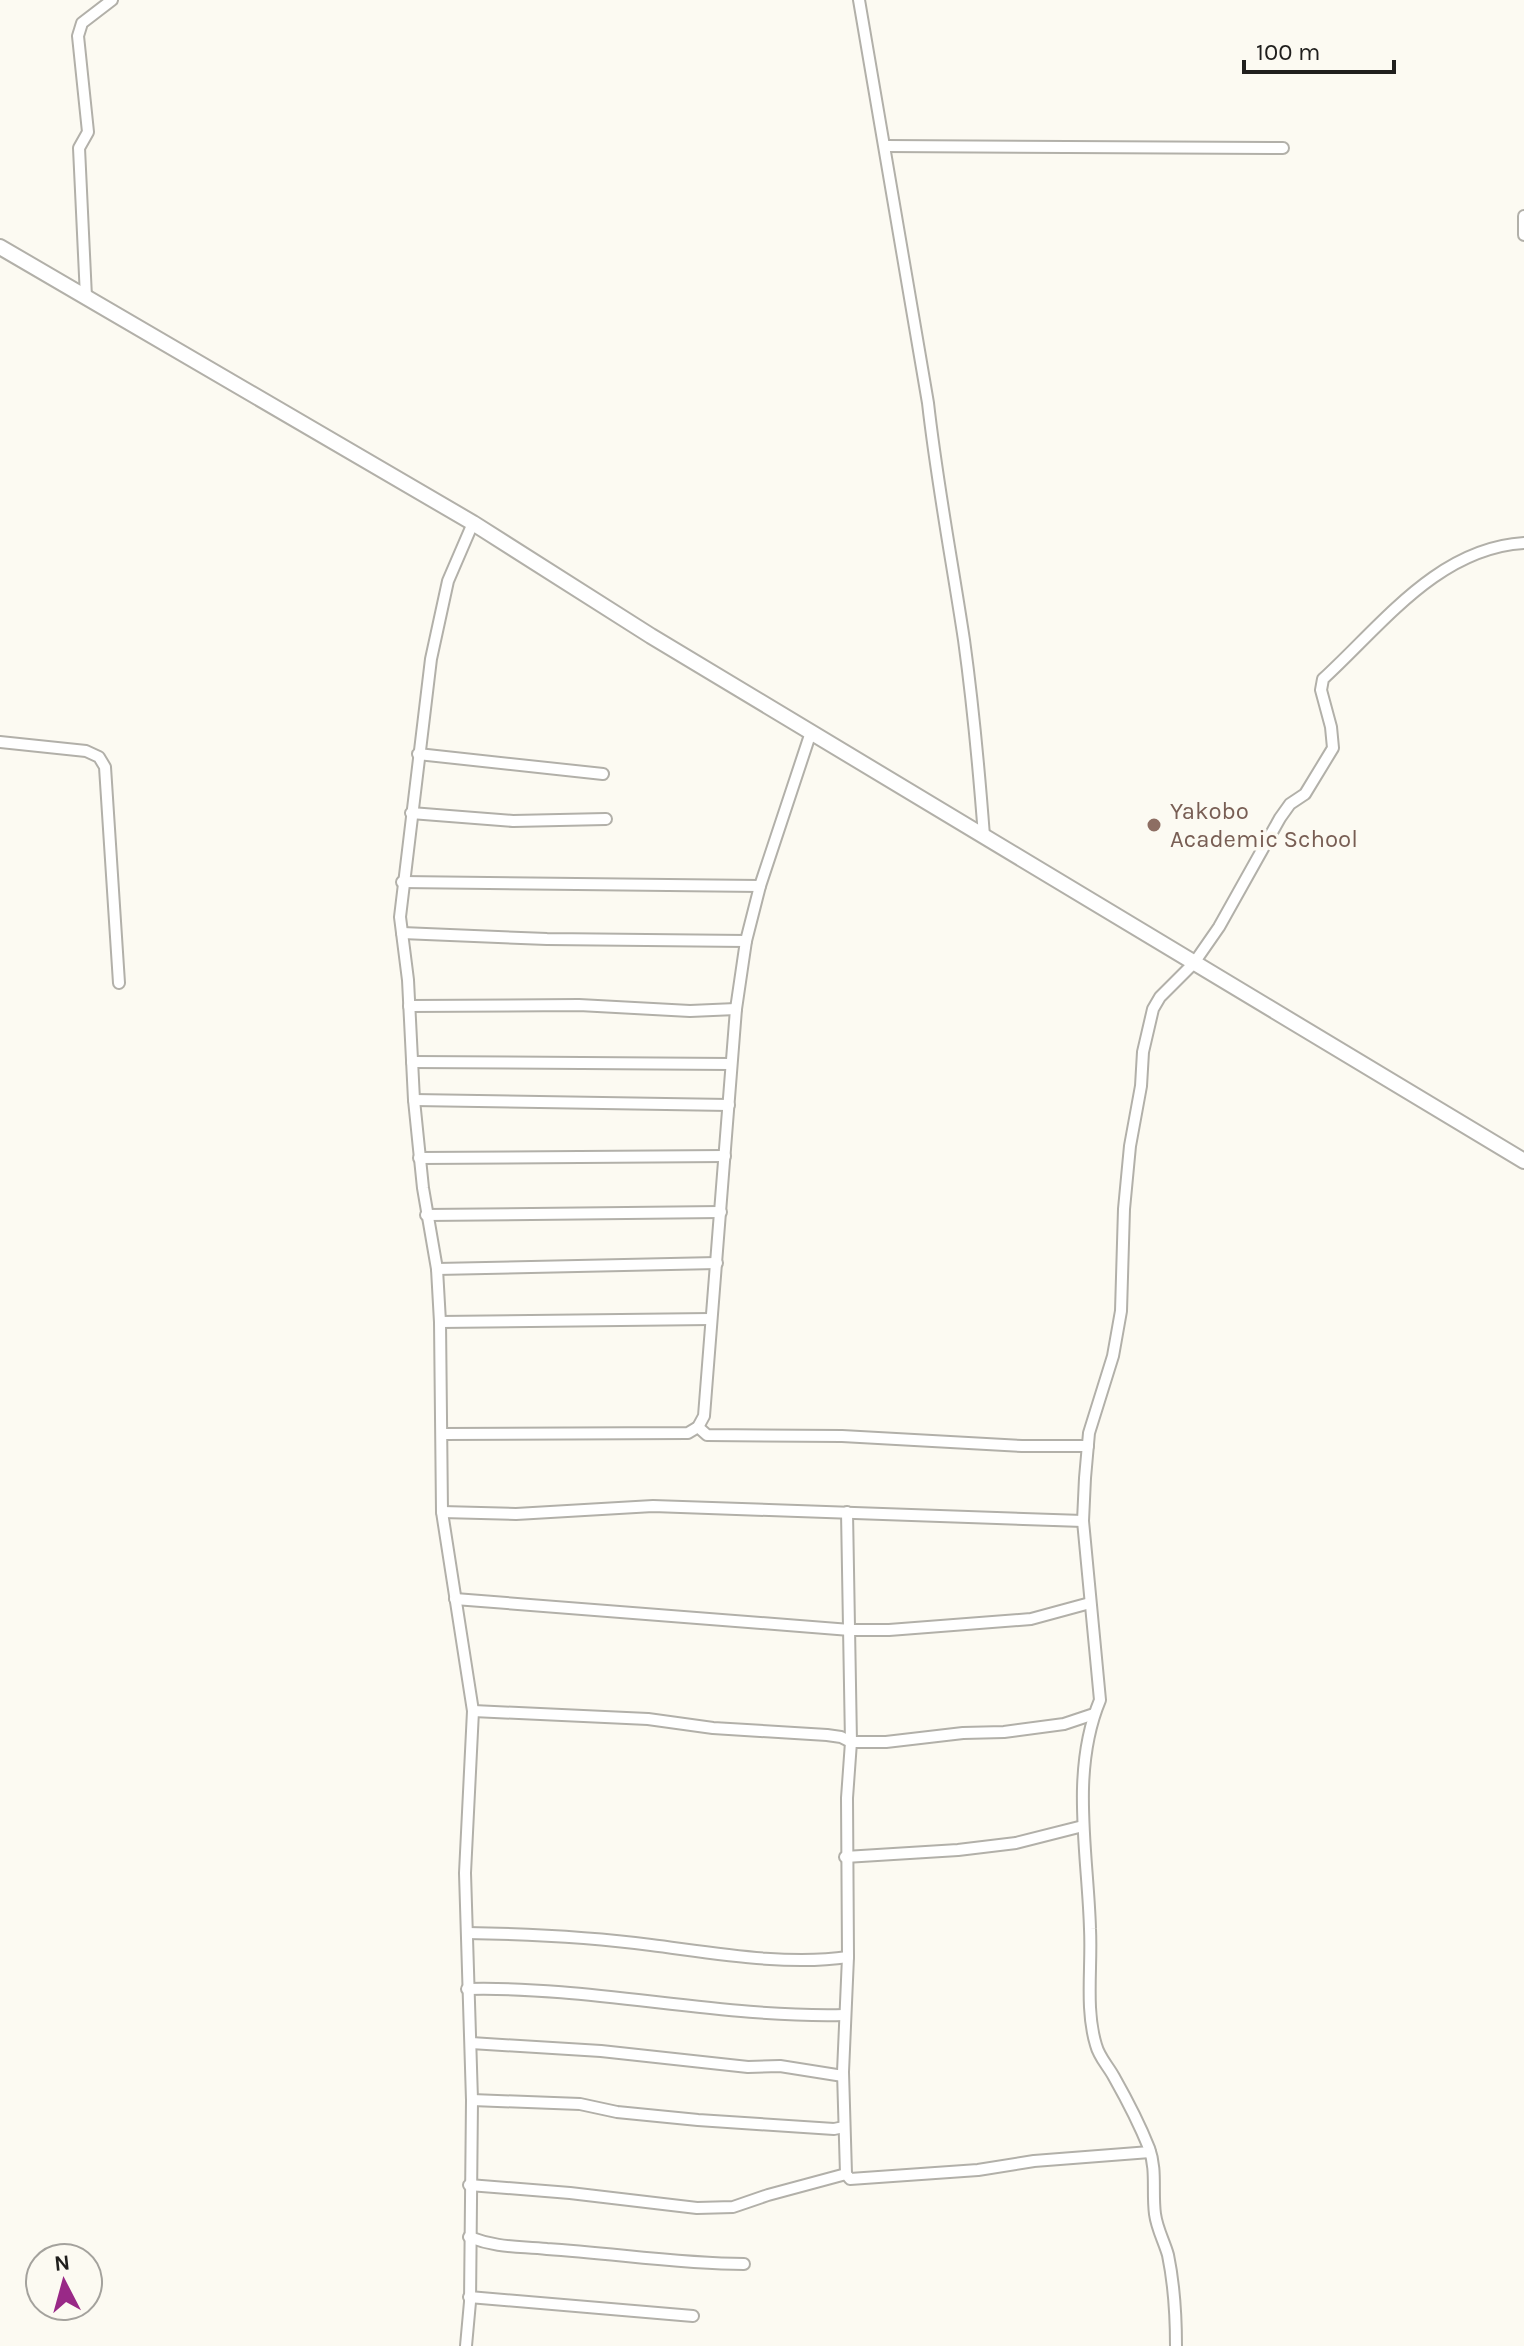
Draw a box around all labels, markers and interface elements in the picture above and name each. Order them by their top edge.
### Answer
scale bar [1244,24,1394,74]
text: 100 m [1256,38,1321,66]
place label: Yakobo Academic School [1170,797,1358,853]
marker: Yakobo Academic School [1145,816,1163,834]
north arrow [24,2242,104,2322]
text: N [53,2249,71,2277]

